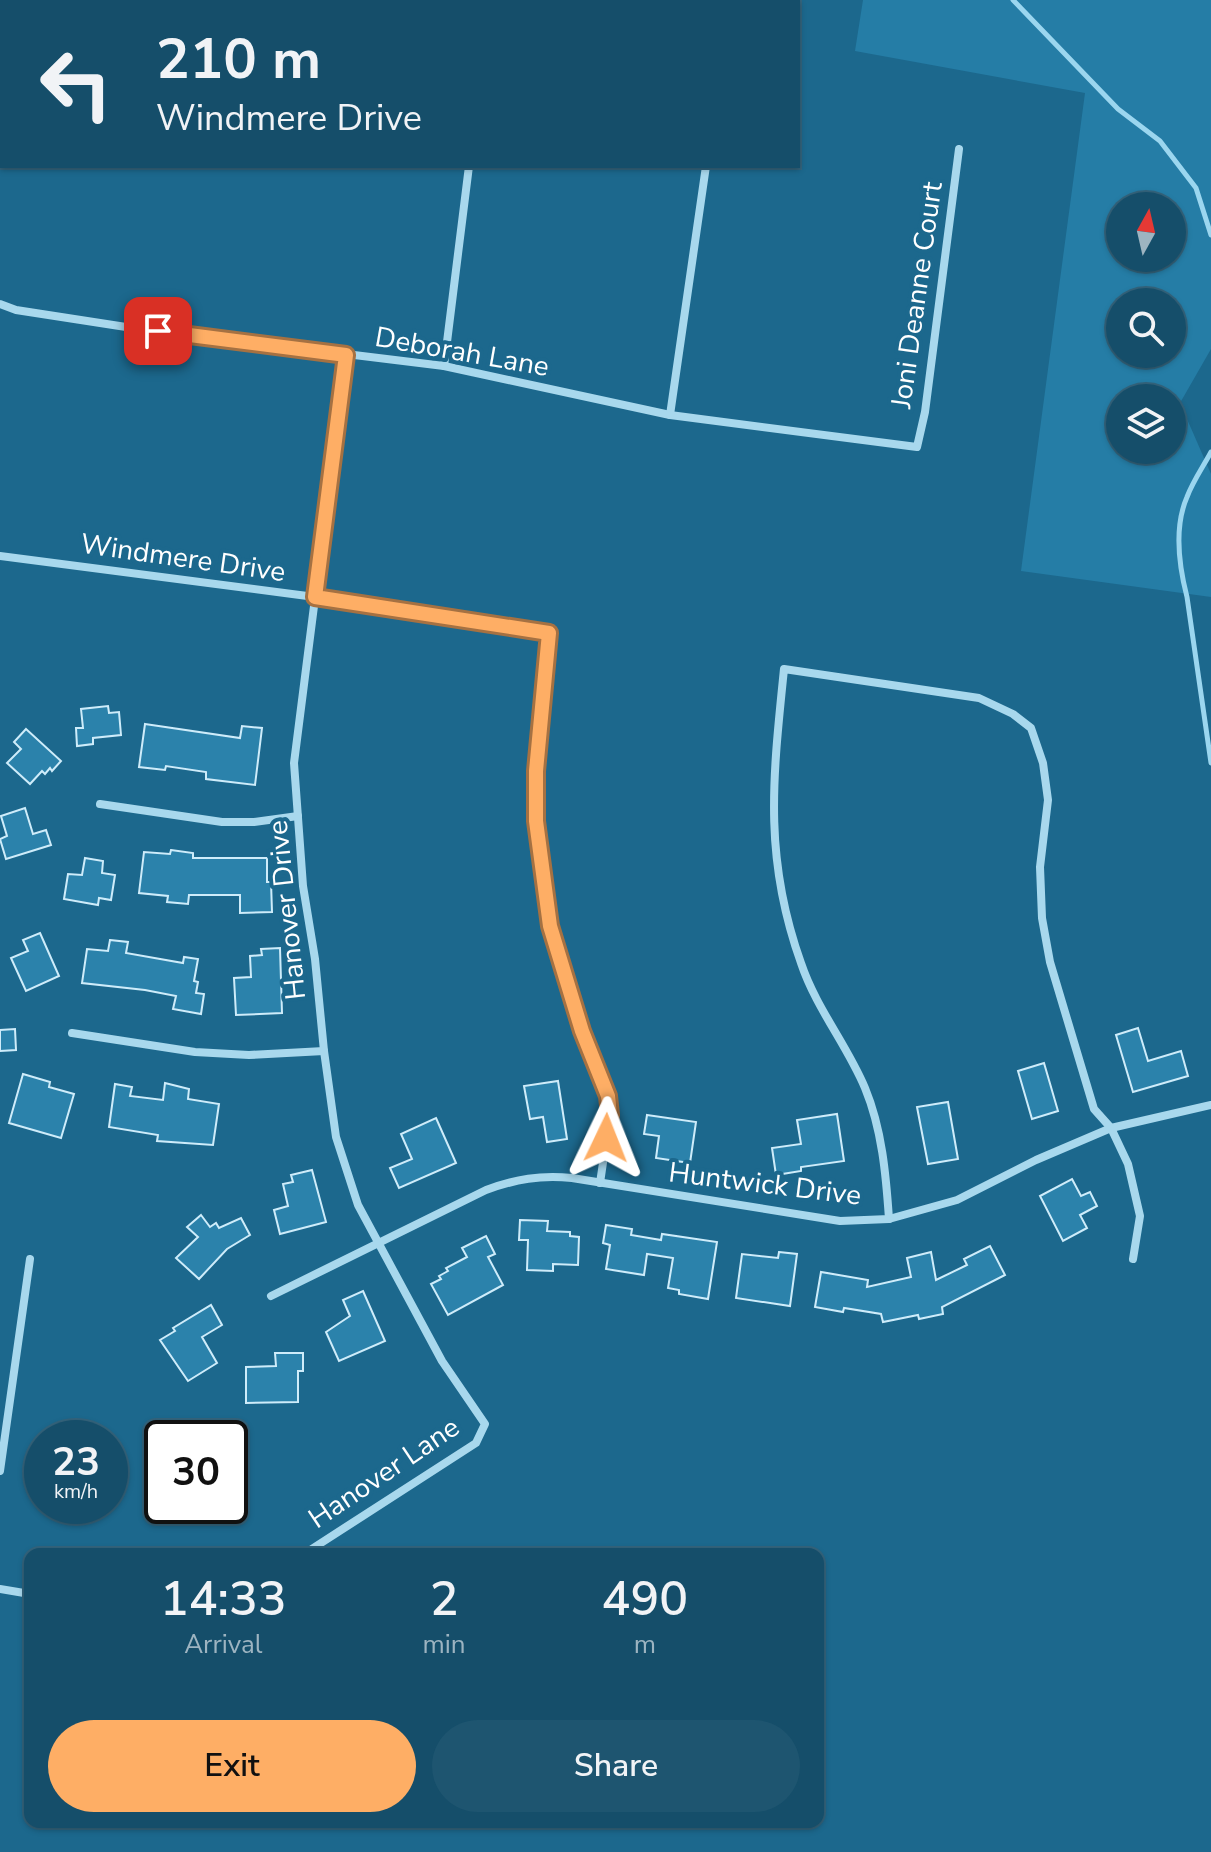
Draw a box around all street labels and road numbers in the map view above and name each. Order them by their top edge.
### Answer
street label: Joni Deanne Court [882,179,952,412]
street label: Deborah Lane [372,318,552,386]
street label: Windmere Drive [78,525,288,591]
street label: Hanover Drive [259,818,315,1002]
street label: Huntwick Drive [667,1153,863,1215]
street label: Hanover Lane [301,1408,467,1538]

